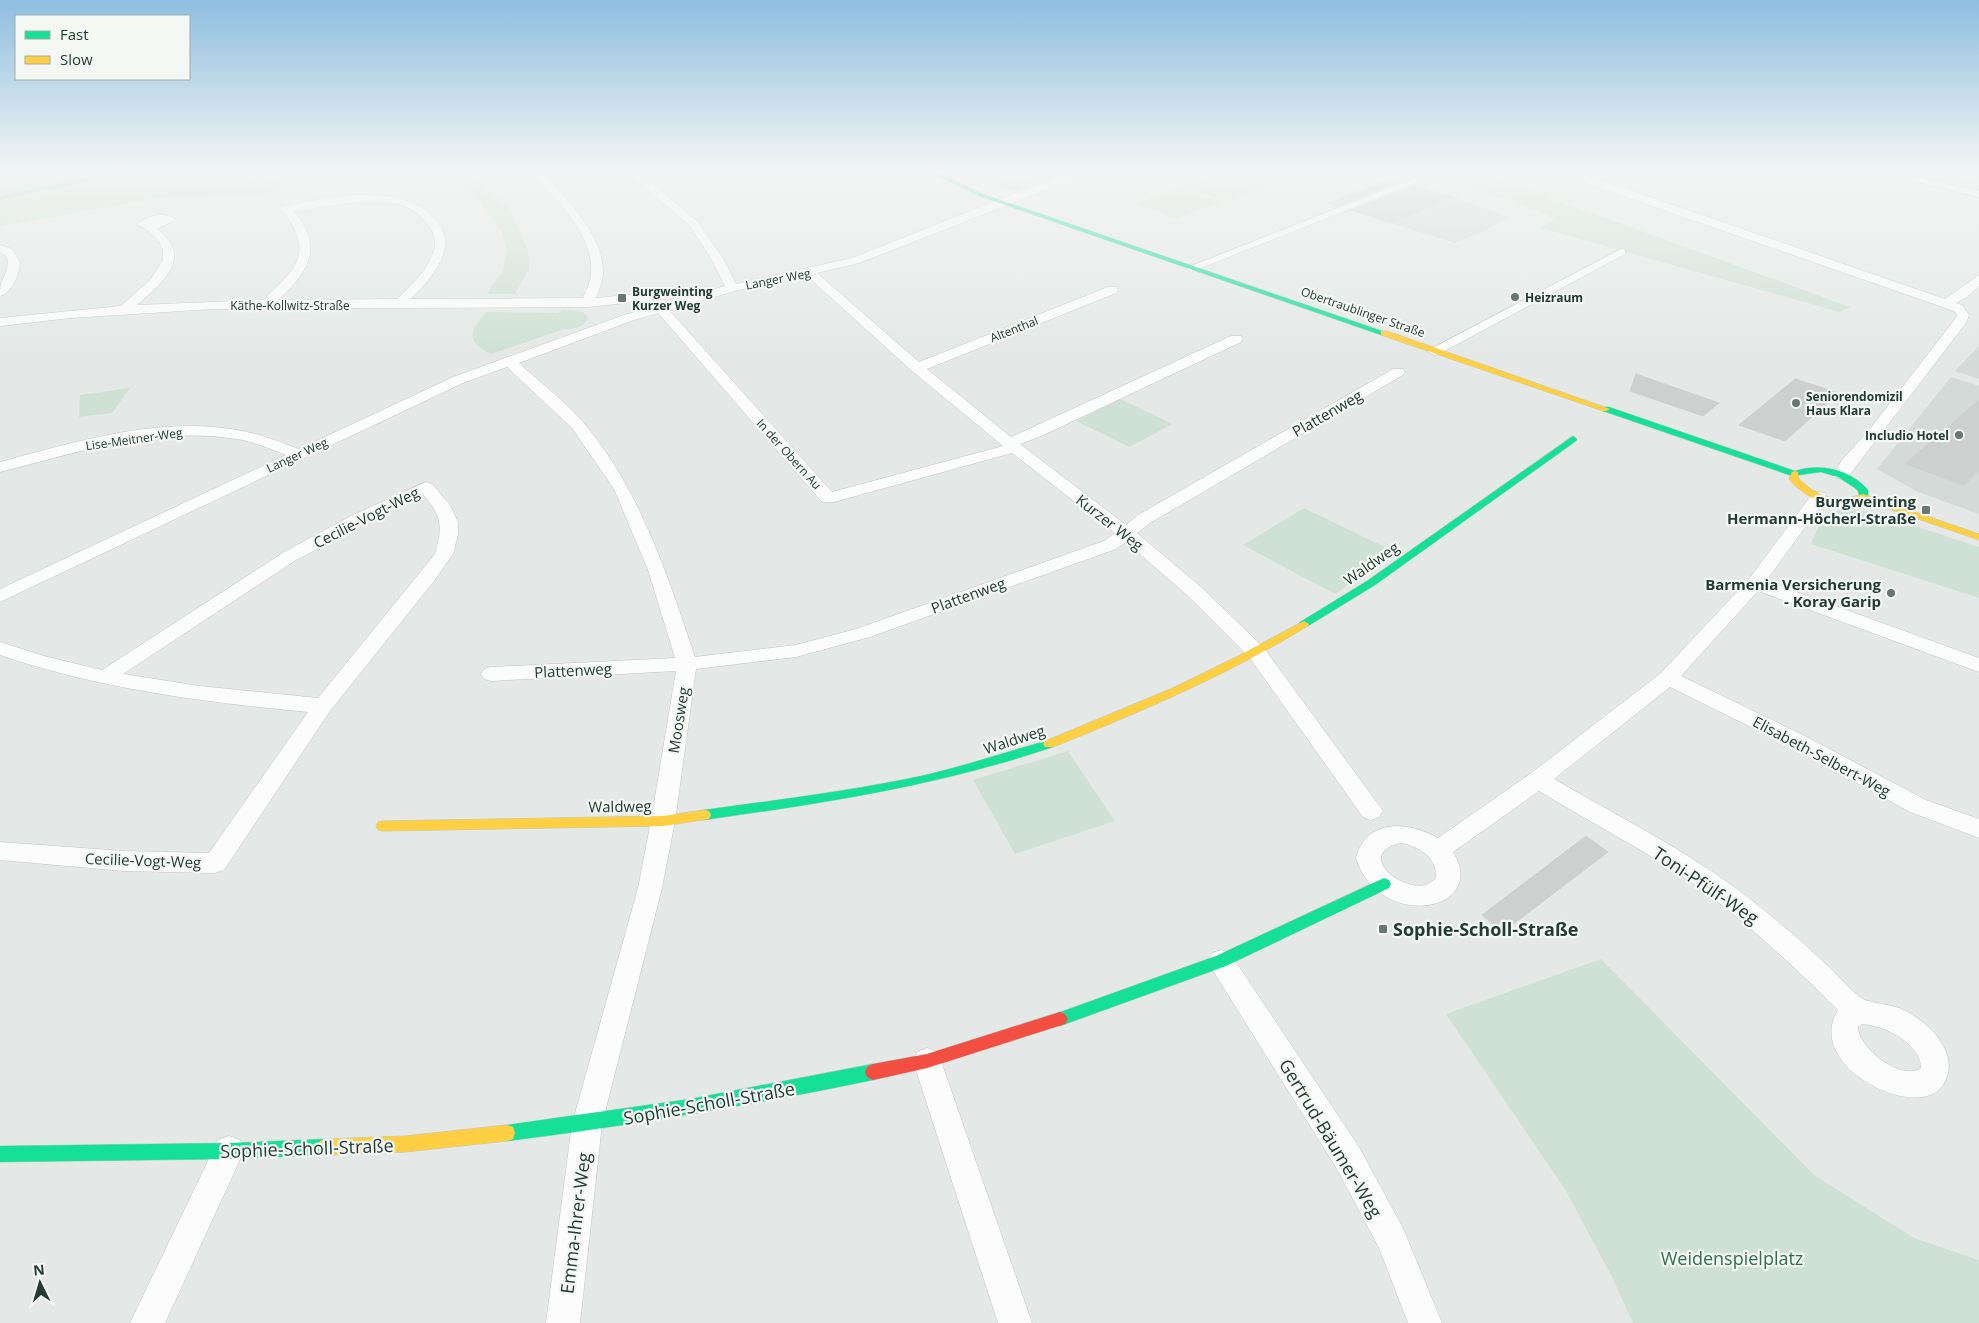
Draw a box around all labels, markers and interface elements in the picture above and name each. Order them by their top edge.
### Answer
legend [15,15,190,80]
text: Fast [60,24,89,44]
text: Slow [60,49,93,69]
street label: Langer Weg [744,264,812,294]
place label: Burgweinting Kurzer Weg [632,283,713,314]
street label: Obertraublinger Straße [1299,283,1428,341]
place label: Heizraum [1525,289,1583,306]
marker: Heizraum [1509,291,1521,303]
marker: Burgweinting Kurzer Weg [616,292,628,304]
street label: Käthe-Kollwitz-Straße [230,297,350,314]
street label: Altenthal [987,312,1041,346]
street label: Plattenweg [1288,385,1366,441]
place label: Seniorendomizil Haus Klara [1806,388,1903,419]
marker: Seniorendomizil Haus Klara [1790,397,1802,409]
street label: In der Obern Au [753,415,825,493]
street label: Lise-Meitner-Weg [84,424,184,454]
place label: Includio Hotel [1865,427,1949,444]
marker: Includio Hotel [1953,429,1965,441]
street label: Langer Weg [264,433,331,477]
street label: Cecilie-Vogt-Weg [310,482,422,552]
street label: Kurzer Weg [1072,489,1148,555]
place label: Burgweinting Hermann-Höcherl-Straße [1727,491,1917,528]
marker: Burgweinting Hermann-Höcherl-Straße [1920,504,1932,516]
street label: Waldweg [1339,537,1403,589]
street label: Plattenweg [928,572,1008,618]
place label: Barmenia Versicherung - Koray Garip [1705,574,1882,611]
marker: Barmenia Versicherung - Koray Garip [1885,587,1897,599]
street label: Plattenweg [534,658,612,682]
street label: Moosweg [663,685,693,755]
street label: Elisabeth-Selbert-Weg [1750,711,1894,801]
street label: Waldweg [981,720,1047,758]
street label: Waldweg [588,795,652,817]
street label: Toni-Pfülf-Weg [1648,841,1764,929]
street label: Cecilie-Vogt-Weg [84,848,202,872]
place label: Sophie-Scholl-Straße [1393,917,1578,941]
marker: Sophie-Scholl-Straße [1377,923,1389,935]
street label: Gertrud-Bäumer-Weg [1274,1054,1388,1222]
street label: Sophie-Scholl-Straße [622,1076,796,1130]
street label: Sophie-Scholl-Straße [220,1133,394,1163]
street label: Emma-Ihrer-Weg [554,1151,596,1295]
park label: Weidenspielplatz [1661,1246,1803,1270]
north arrow [15,1258,65,1308]
text: N [32,1260,45,1280]

